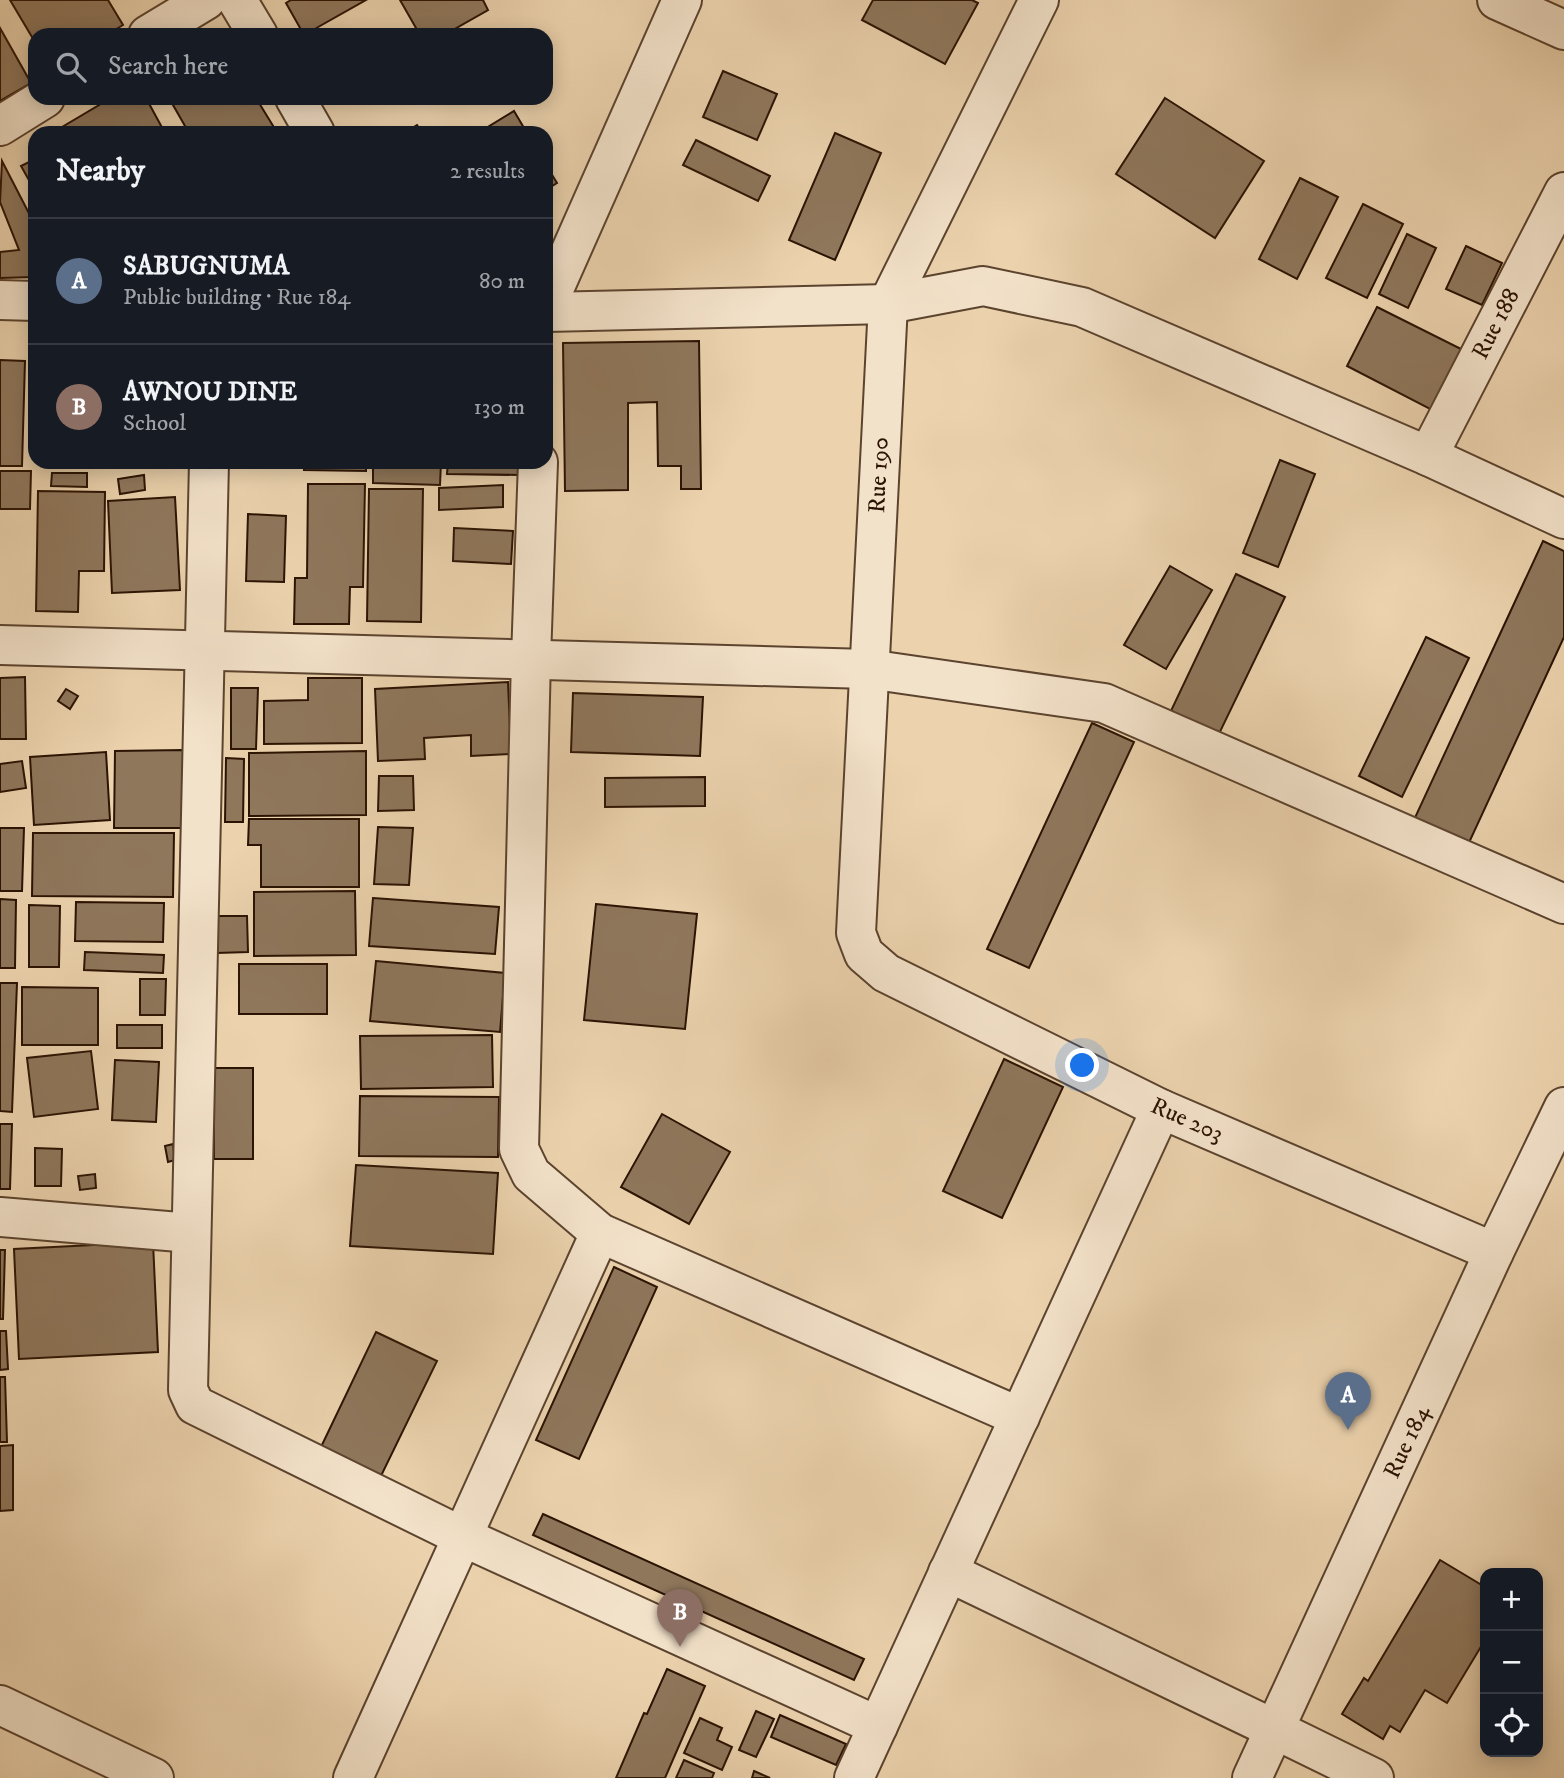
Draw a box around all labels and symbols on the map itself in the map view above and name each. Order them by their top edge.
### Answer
street label: Rue 188 [1466,284,1526,364]
street label: Rue 190 [862,436,896,514]
your location [1065,1048,1099,1082]
street label: Rue 203 [1146,1091,1228,1149]
pin: A [1325,1372,1371,1430]
street label: Rue 184 [1377,1400,1437,1483]
pin: B [657,1589,703,1647]

